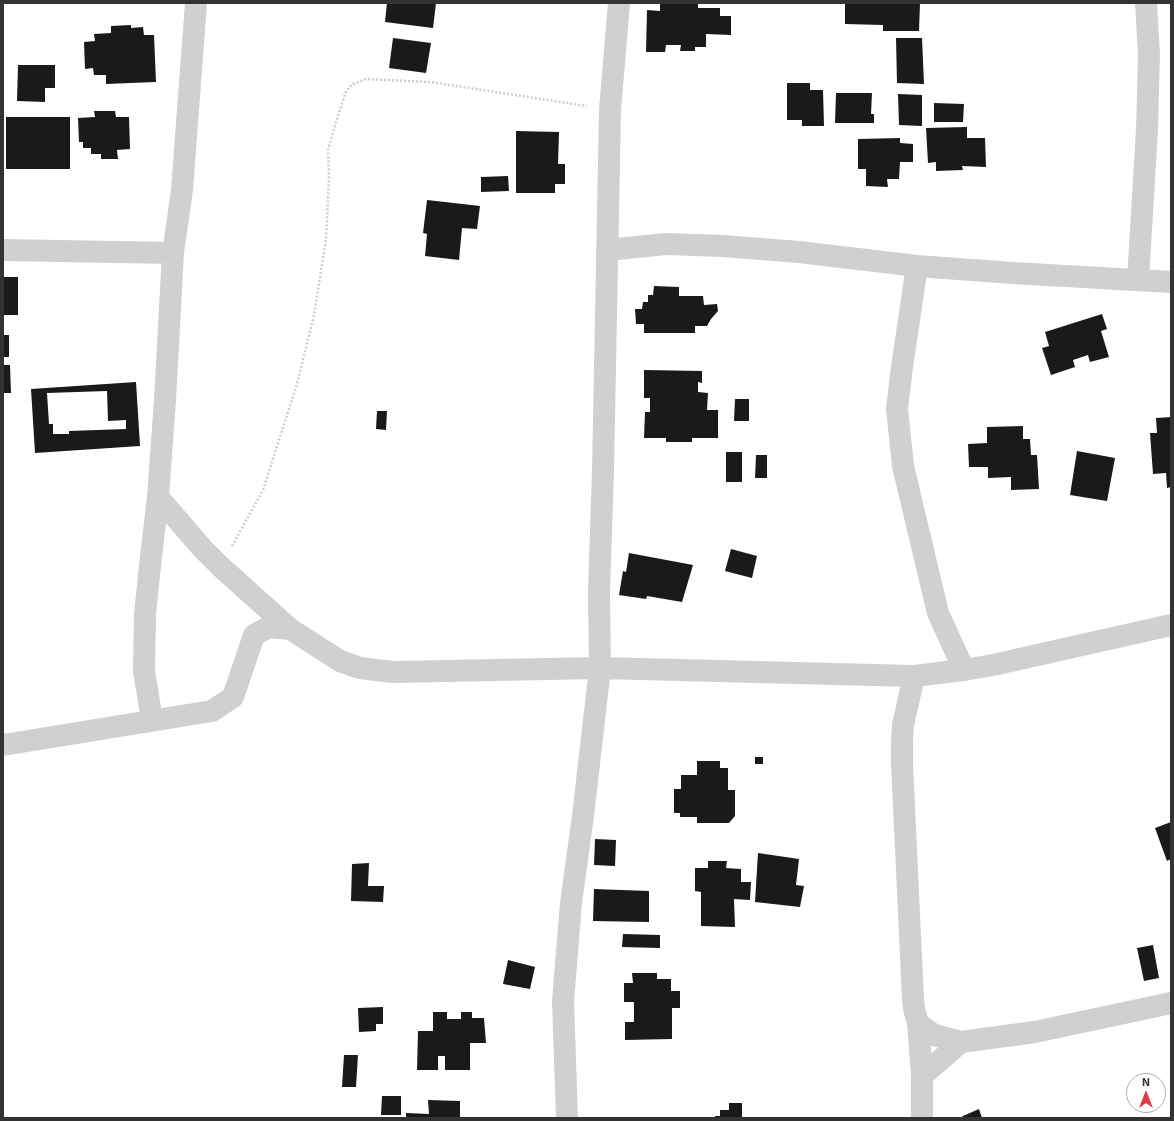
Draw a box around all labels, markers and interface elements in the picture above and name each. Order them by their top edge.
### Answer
north arrow [1126,1073,1166,1113]
text: N [1142,1075,1150,1088]

